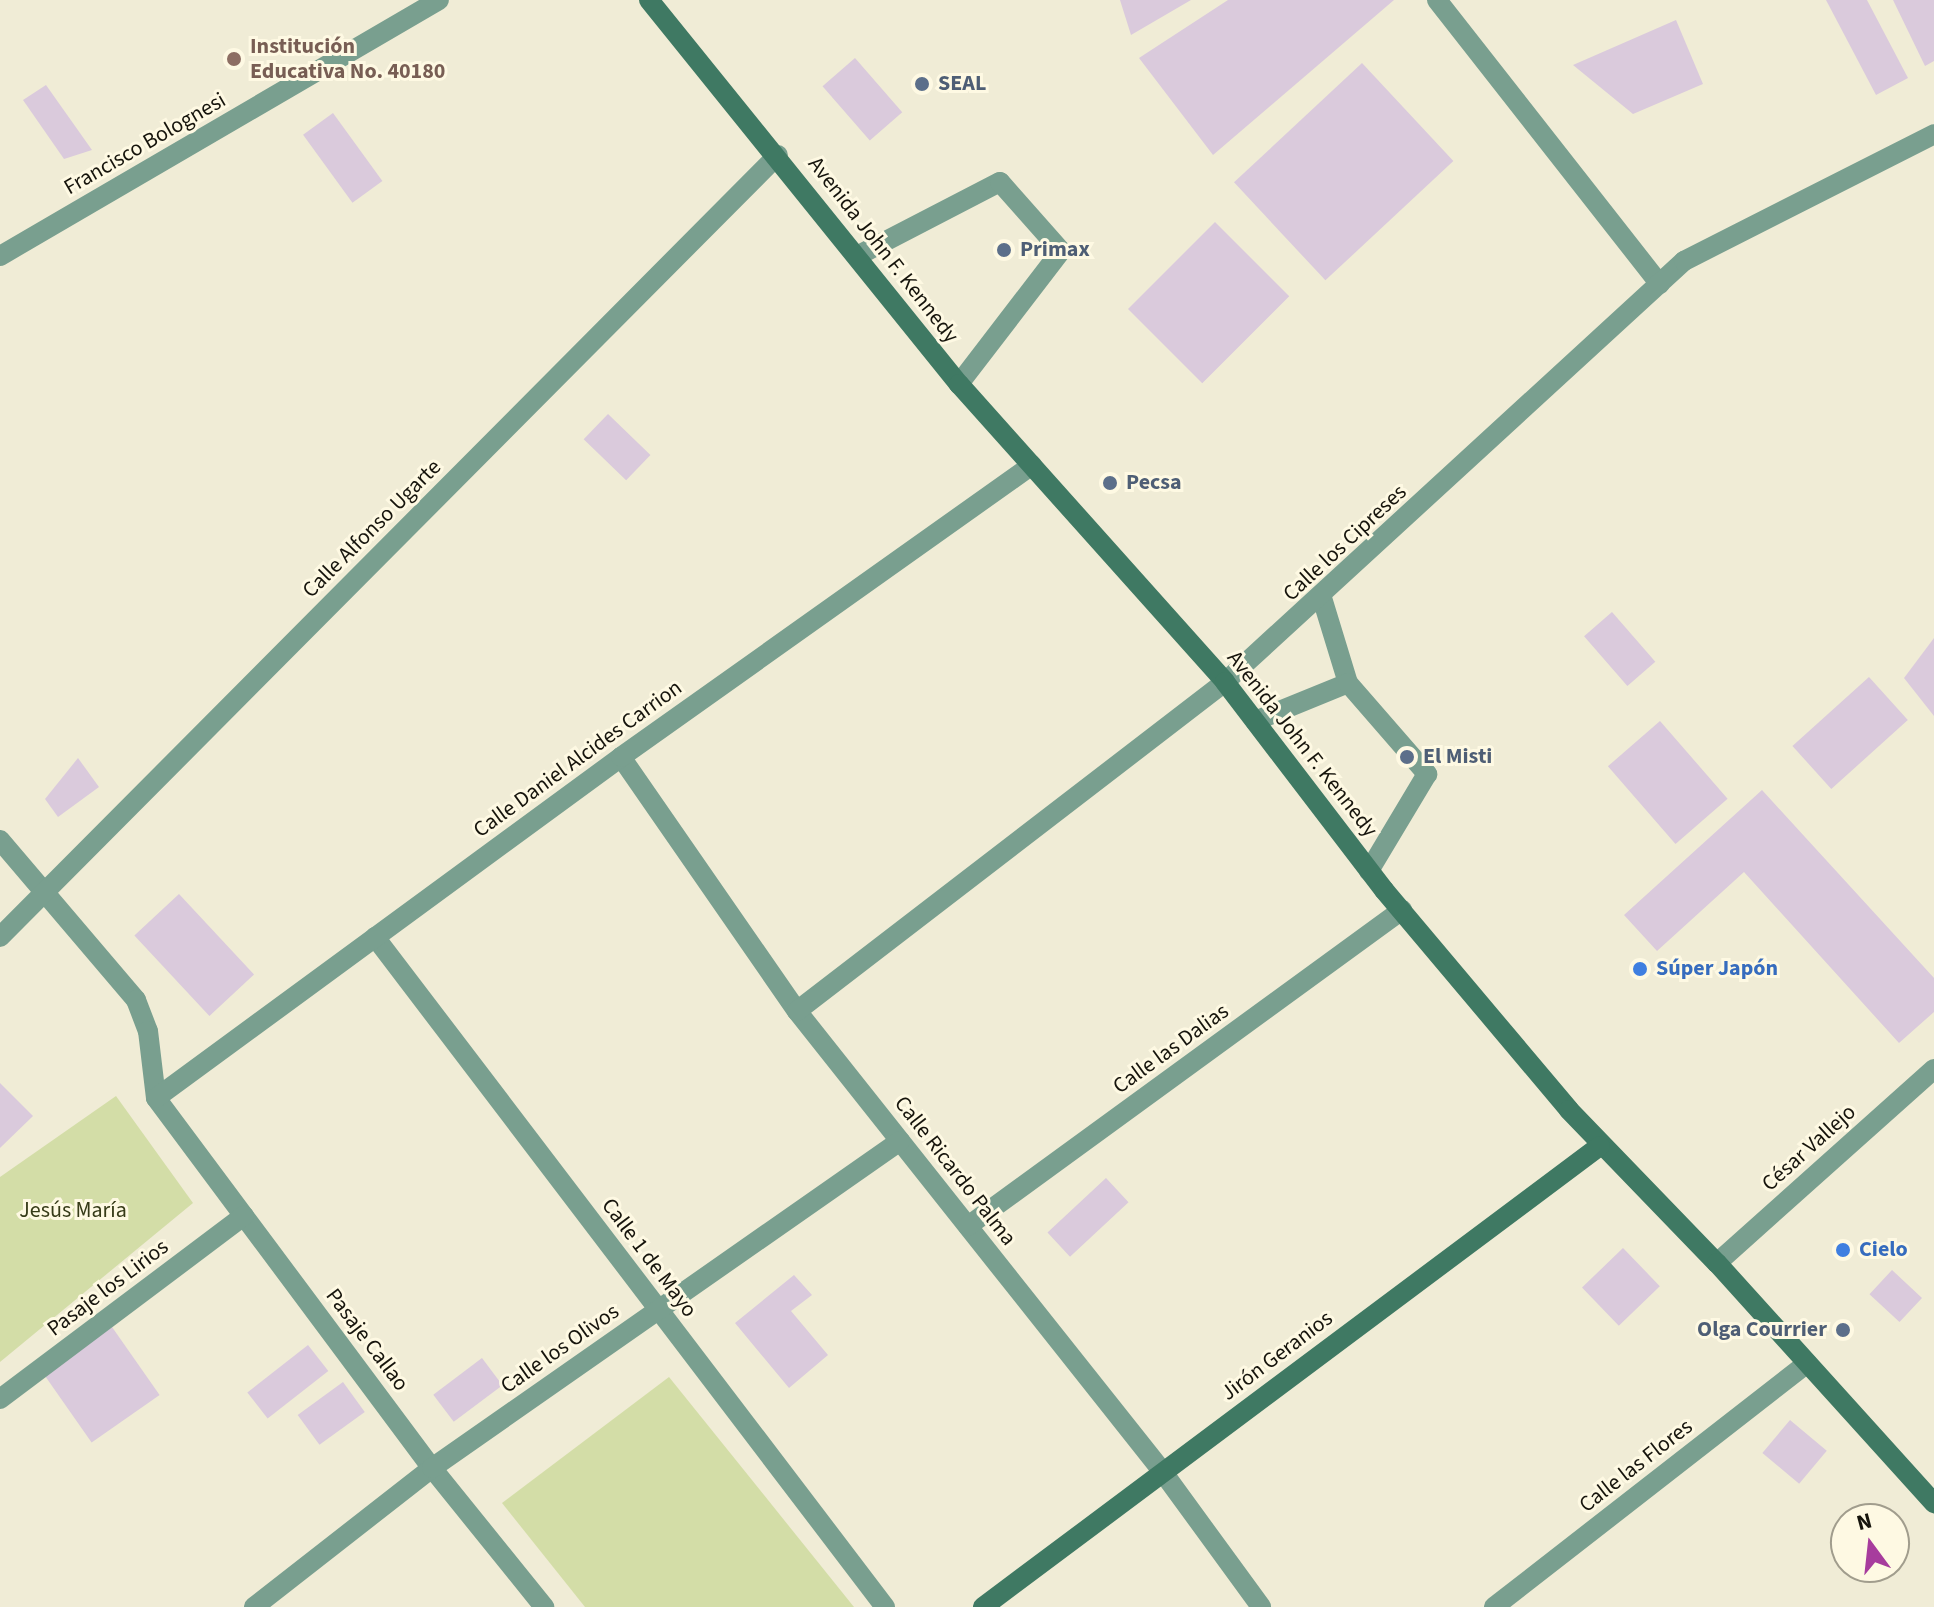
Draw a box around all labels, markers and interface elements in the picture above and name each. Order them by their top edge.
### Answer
place label: Institución Educativa No. 40180 [250,33,445,84]
marker: Institución Educativa No. 40180 [225,50,243,68]
place label: SEAL [938,71,986,97]
marker: SEAL [913,75,931,93]
street label: Francisco Bolognesi [59,87,231,201]
street label: Avenida John F. Kennedy [802,152,964,348]
place label: Primax [1020,237,1090,263]
marker: Primax [995,241,1013,259]
street label: Calle Alfonso Ugarte [297,454,447,604]
place label: Pecsa [1126,470,1182,496]
marker: Pecsa [1101,474,1119,492]
street label: Calle los Cipreses [1278,479,1412,607]
street label: Avenida John F. Kennedy [1221,646,1383,842]
street label: Calle Daniel Alcides Carrion [469,674,687,844]
place label: El Misti [1423,744,1492,770]
marker: El Misti [1398,748,1416,766]
place label: Súper Japón [1656,956,1778,982]
marker: Súper Japón [1631,960,1649,978]
street label: Calle las Dalias [1108,998,1234,1100]
street label: Calle Ricardo Palma [888,1091,1022,1251]
street label: César Vallejo [1757,1099,1861,1197]
street label: Calle 1 de Mayo [596,1193,702,1323]
park label: Jesús María [19,1198,127,1224]
street label: Pasaje los Lirios [42,1234,174,1342]
place label: Cielo [1859,1237,1908,1263]
marker: Cielo [1834,1241,1852,1259]
street label: Pasaje Callao [320,1284,414,1396]
street label: Calle los Olivos [496,1299,624,1399]
street label: Jirón Geranios [1216,1305,1338,1407]
place label: Olga Courrier [1697,1317,1827,1343]
marker: Olga Courrier [1834,1321,1852,1339]
street label: Calle las Flores [1574,1414,1698,1518]
north arrow [1830,1503,1910,1583]
text: N [1853,1504,1876,1539]

